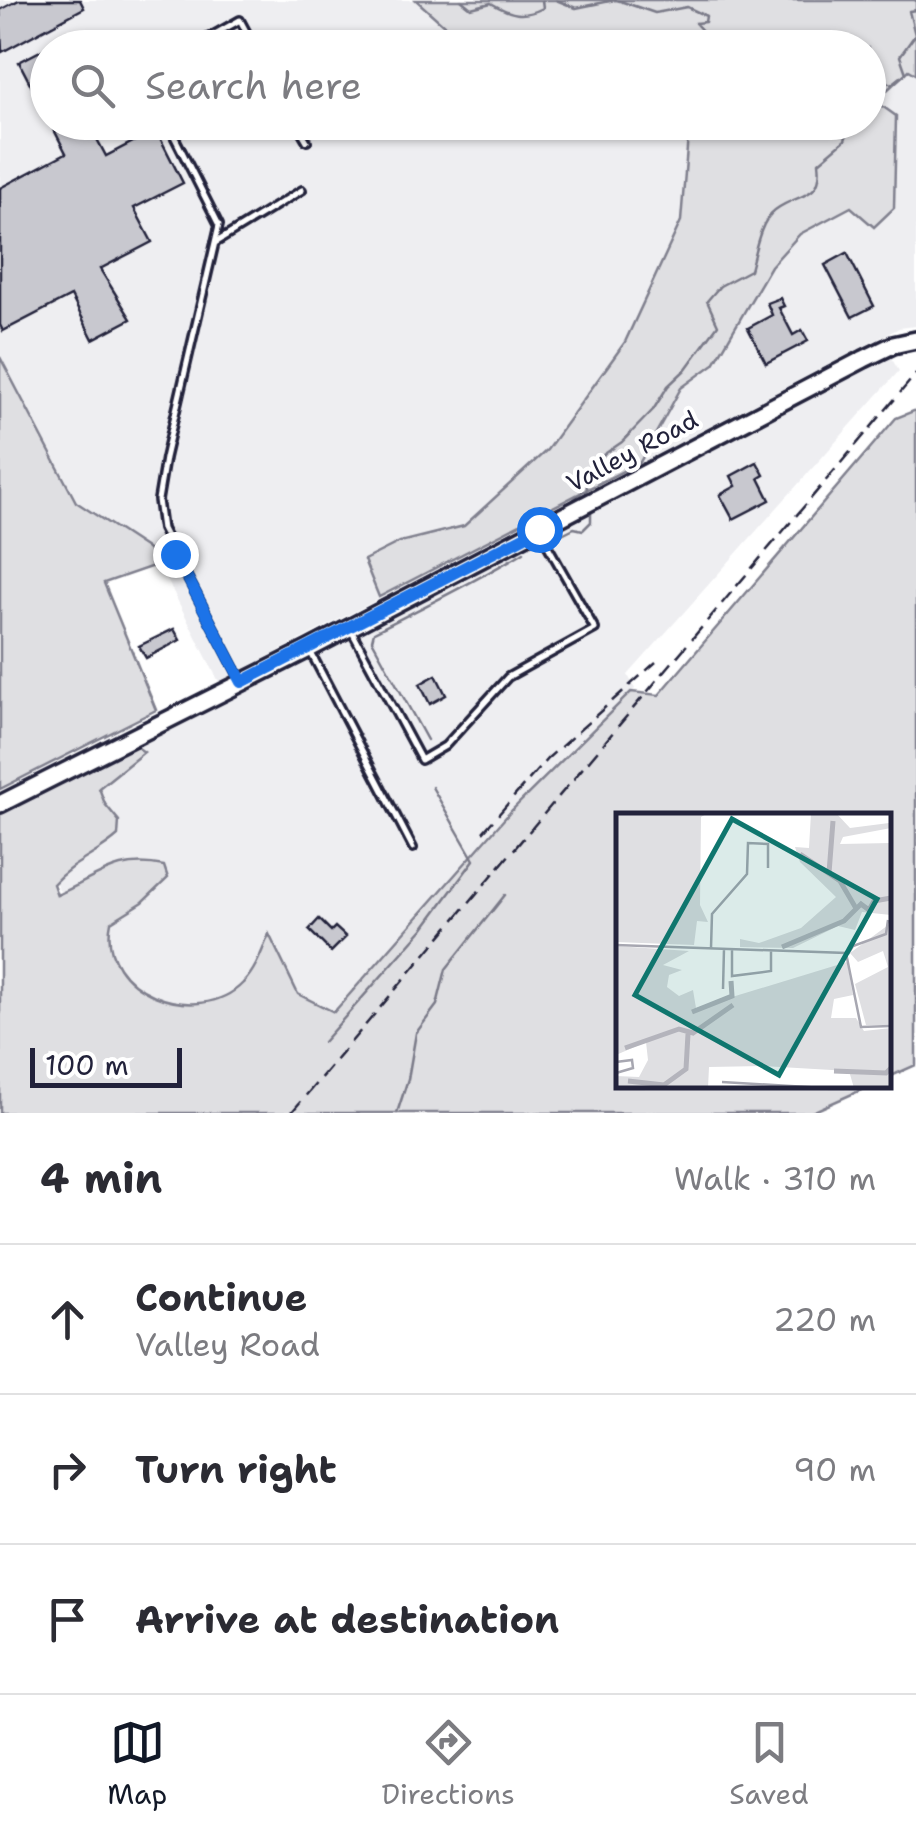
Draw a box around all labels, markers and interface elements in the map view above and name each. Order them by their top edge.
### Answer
search box [30,30,886,140]
icon: search [65,58,120,113]
text: Search here [145,60,362,111]
street label: Valley Road [560,402,704,500]
route start [517,507,563,553]
route end [153,532,199,578]
inset map [616,813,891,1088]
scale bar [30,1043,182,1088]
text: 100 m [45,1046,129,1084]
text: 4 min [40,1150,162,1206]
text: Walk · 310 m [674,1157,876,1200]
text: Continue [135,1272,307,1323]
icon: ahead [40,1292,95,1347]
text: 220 m [773,1298,876,1341]
text: Valley Road [135,1323,320,1366]
icon: right [40,1442,95,1497]
text: Turn right [135,1444,337,1495]
text: 90 m [793,1448,876,1491]
icon: arrive [40,1592,95,1647]
text: Arrive at destination [135,1594,559,1645]
tab: Map [107,1715,167,1813]
tab: Directions [382,1715,515,1813]
tab: Saved [729,1715,809,1813]

